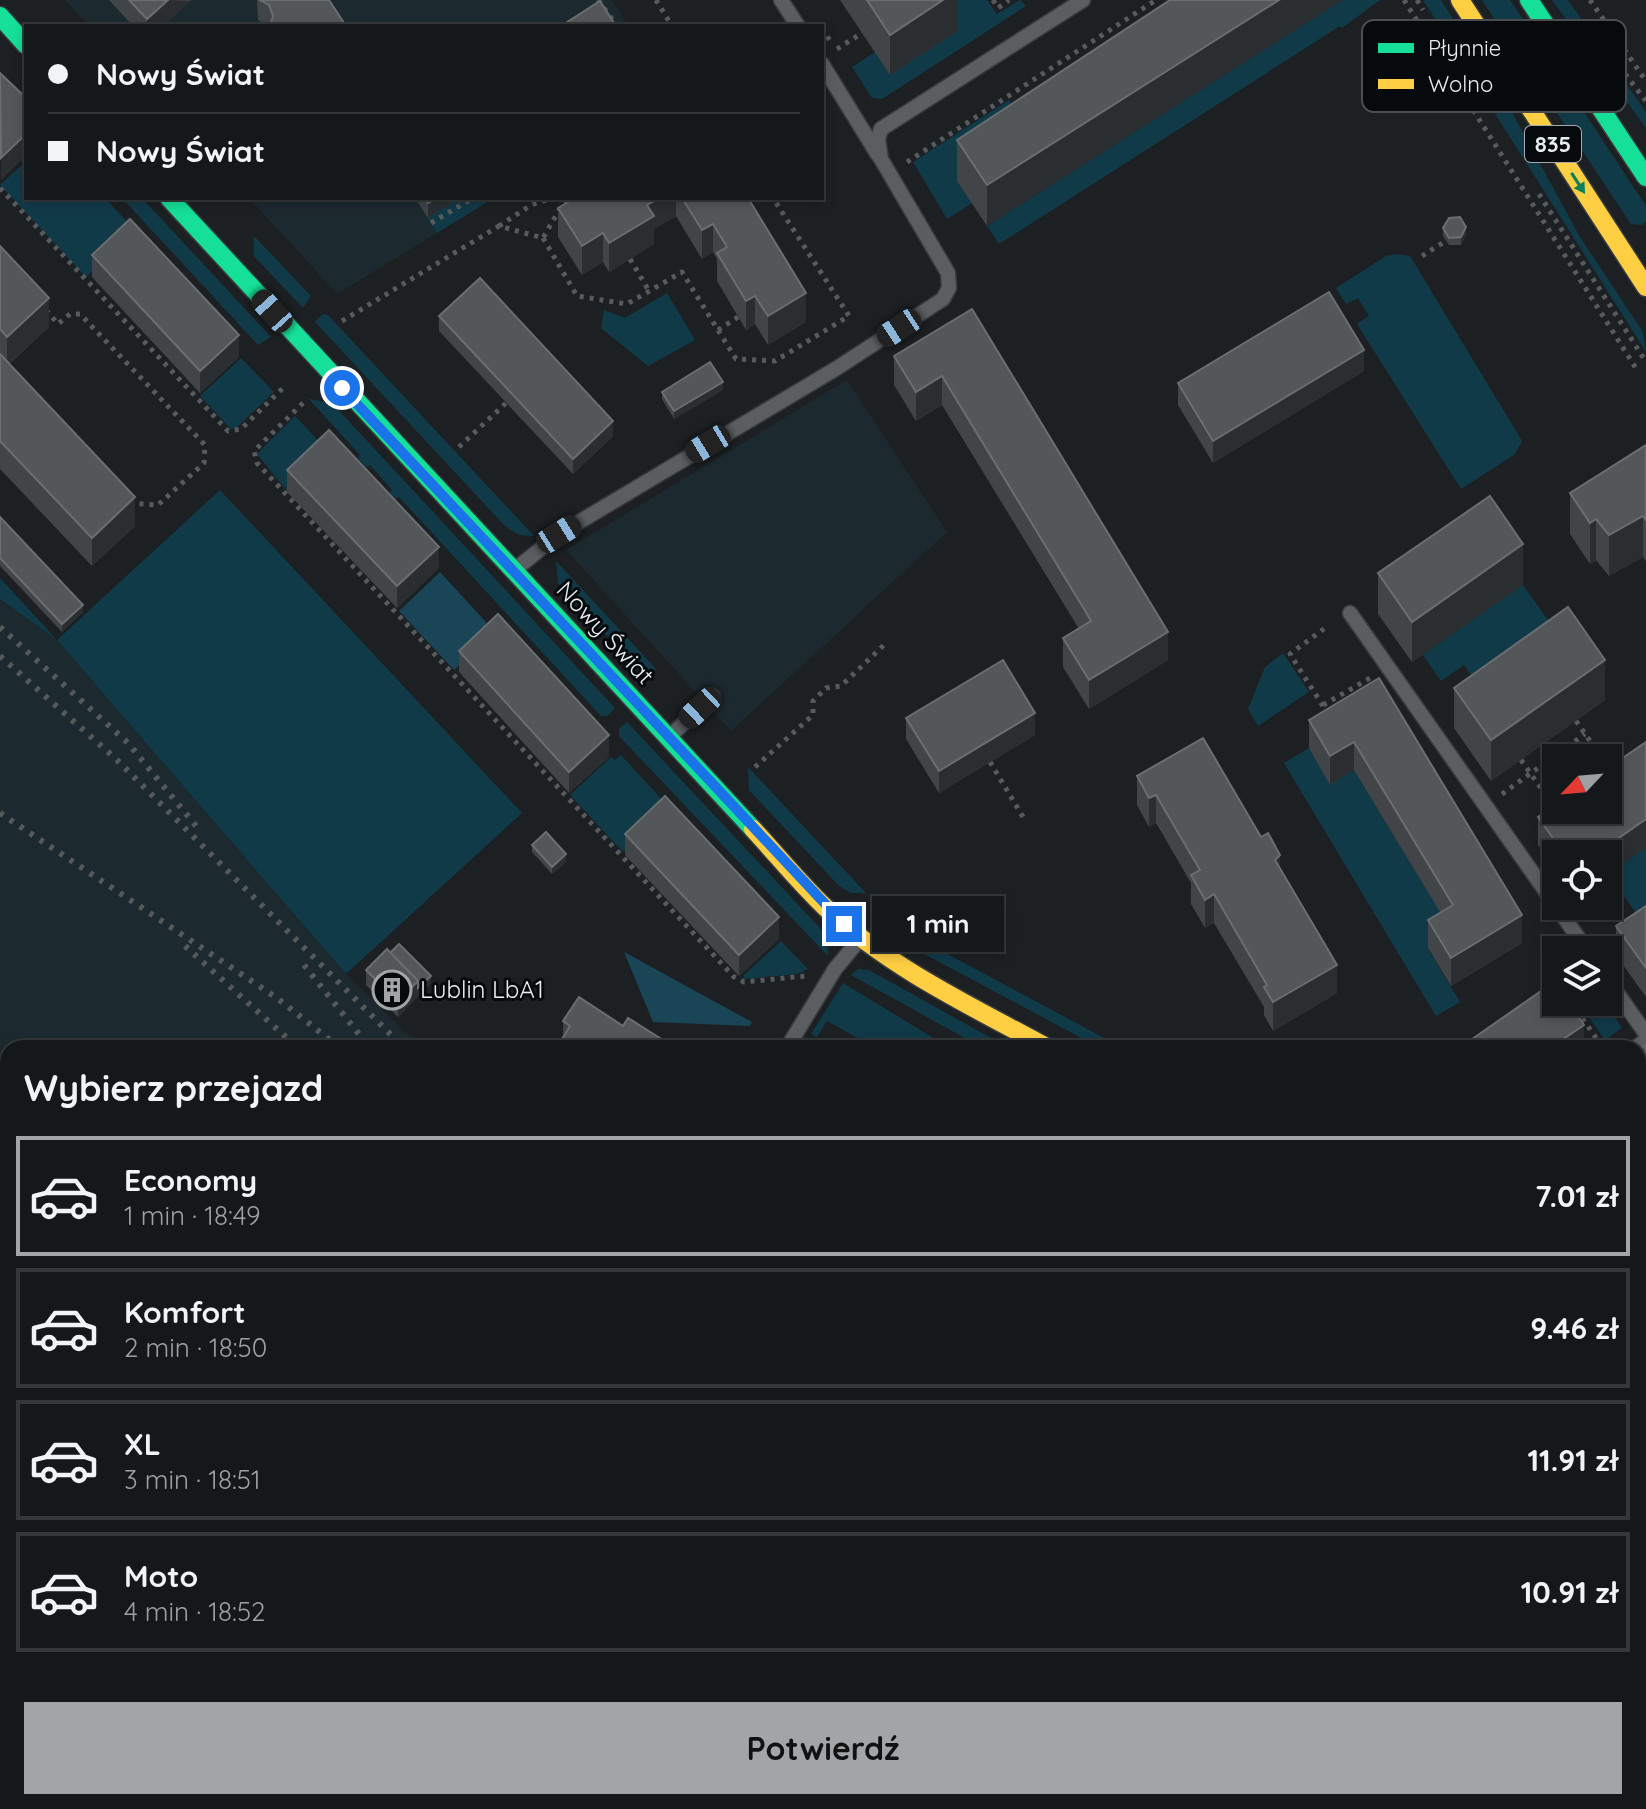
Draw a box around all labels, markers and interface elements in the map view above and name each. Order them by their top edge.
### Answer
legend [1362,20,1626,112]
text: Płynnie [1428,34,1501,62]
text: Nowy Świat [96,55,265,93]
text: Wolno [1428,70,1493,98]
road number: 835 [1525,126,1581,162]
text: Nowy Świat [96,132,265,170]
one-way arrow [1571,172,1585,194]
car [247,285,297,337]
car [872,305,926,351]
route start [324,370,360,406]
car [681,421,735,467]
car [532,511,586,557]
street label: Nowy Świat [551,575,661,690]
car [674,683,726,733]
north arrow [1542,744,1622,824]
map controls [1542,744,1622,1016]
button: locate [1542,840,1622,920]
callout: 1 min [872,896,1004,952]
route end [826,906,862,942]
text: 1 min [907,907,970,940]
button: layers [1542,936,1622,1016]
building icon: Lublin LbA1 [371,969,413,1011]
place label: Lublin LbA1 [420,974,544,1004]
text: Wybierz przejazd [24,1065,323,1110]
icon: car [28,1160,100,1232]
text: Economy [124,1161,257,1199]
text: 7.01 zł [1535,1177,1618,1215]
text: 1 min · 18:49 [124,1199,261,1232]
icon: car [28,1292,100,1364]
text: Komfort [124,1293,246,1331]
text: 9.46 zł [1530,1309,1618,1347]
text: 2 min · 18:50 [124,1331,267,1364]
icon: car [28,1424,100,1496]
text: XL [124,1425,161,1463]
text: 11.91 zł [1527,1441,1618,1479]
text: 3 min · 18:51 [124,1463,261,1496]
icon: car [28,1556,100,1628]
text: Moto [124,1557,198,1595]
text: 10.91 zł [1521,1573,1618,1611]
text: 4 min · 18:52 [124,1595,265,1628]
button: Potwierdź [24,1702,1622,1794]

